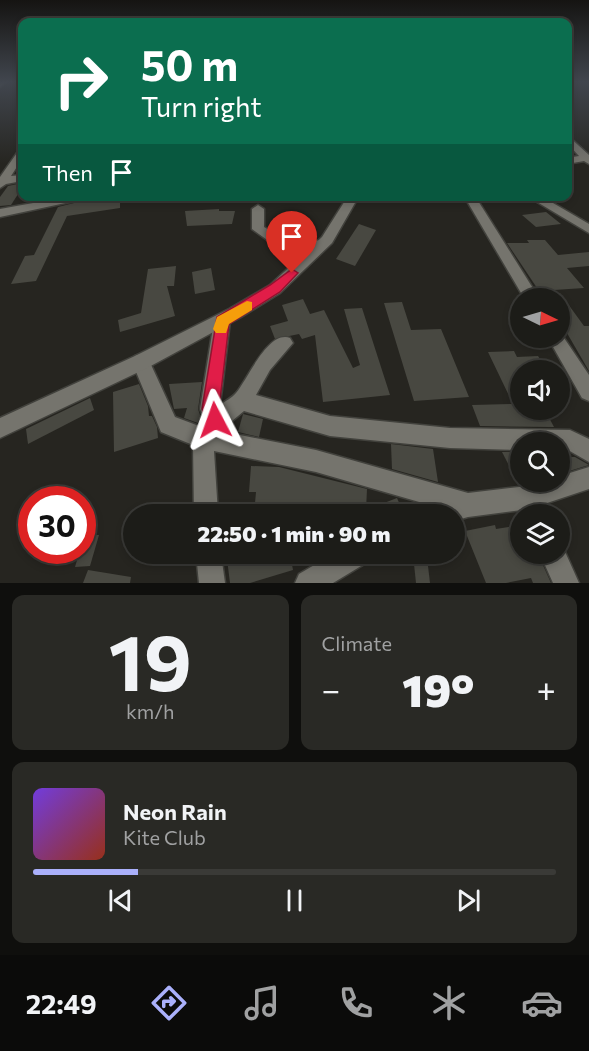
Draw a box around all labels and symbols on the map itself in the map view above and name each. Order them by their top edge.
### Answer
pin [266,211,317,273]
north arrow [510,288,570,348]
position arrow [183,388,247,452]
speed limit sign: 30 [18,486,96,564]

